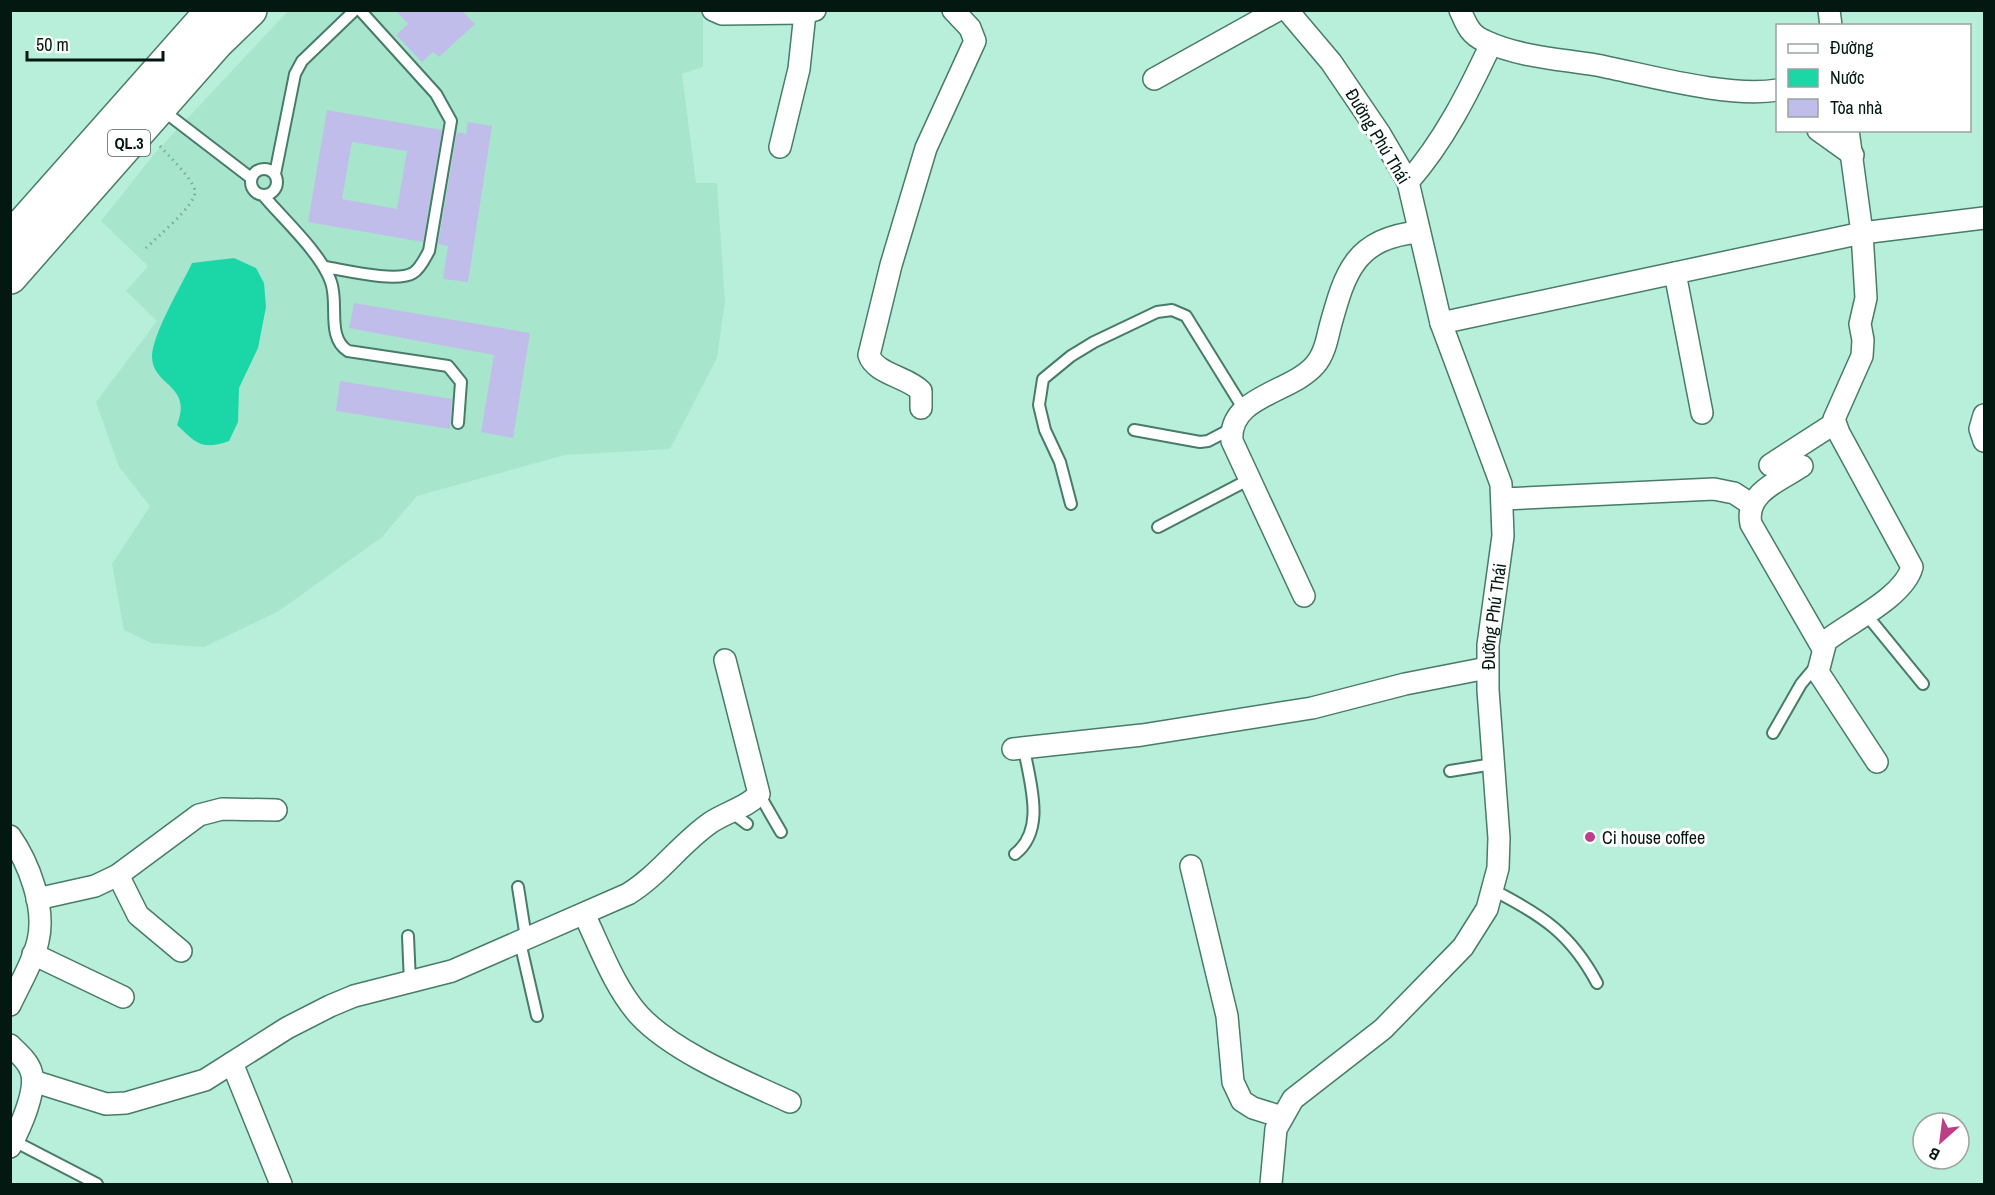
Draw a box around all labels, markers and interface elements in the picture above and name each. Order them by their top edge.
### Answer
scale bar [27,24,164,62]
legend [1776,24,1971,132]
text: 50 m [36,32,69,57]
text: Đường [1830,35,1874,60]
text: Nước [1830,65,1864,90]
street label: Đường Phú Thái [1340,84,1416,188]
text: Tòa nhà [1830,95,1883,120]
road number: QL.3 [108,130,150,156]
street label: Đường Phú Thái [1476,561,1512,670]
place label: Ci house coffee [1602,825,1705,850]
marker: Ci house coffee [1583,830,1597,844]
north arrow [1911,1111,1971,1171]
text: B [1925,1142,1943,1166]

